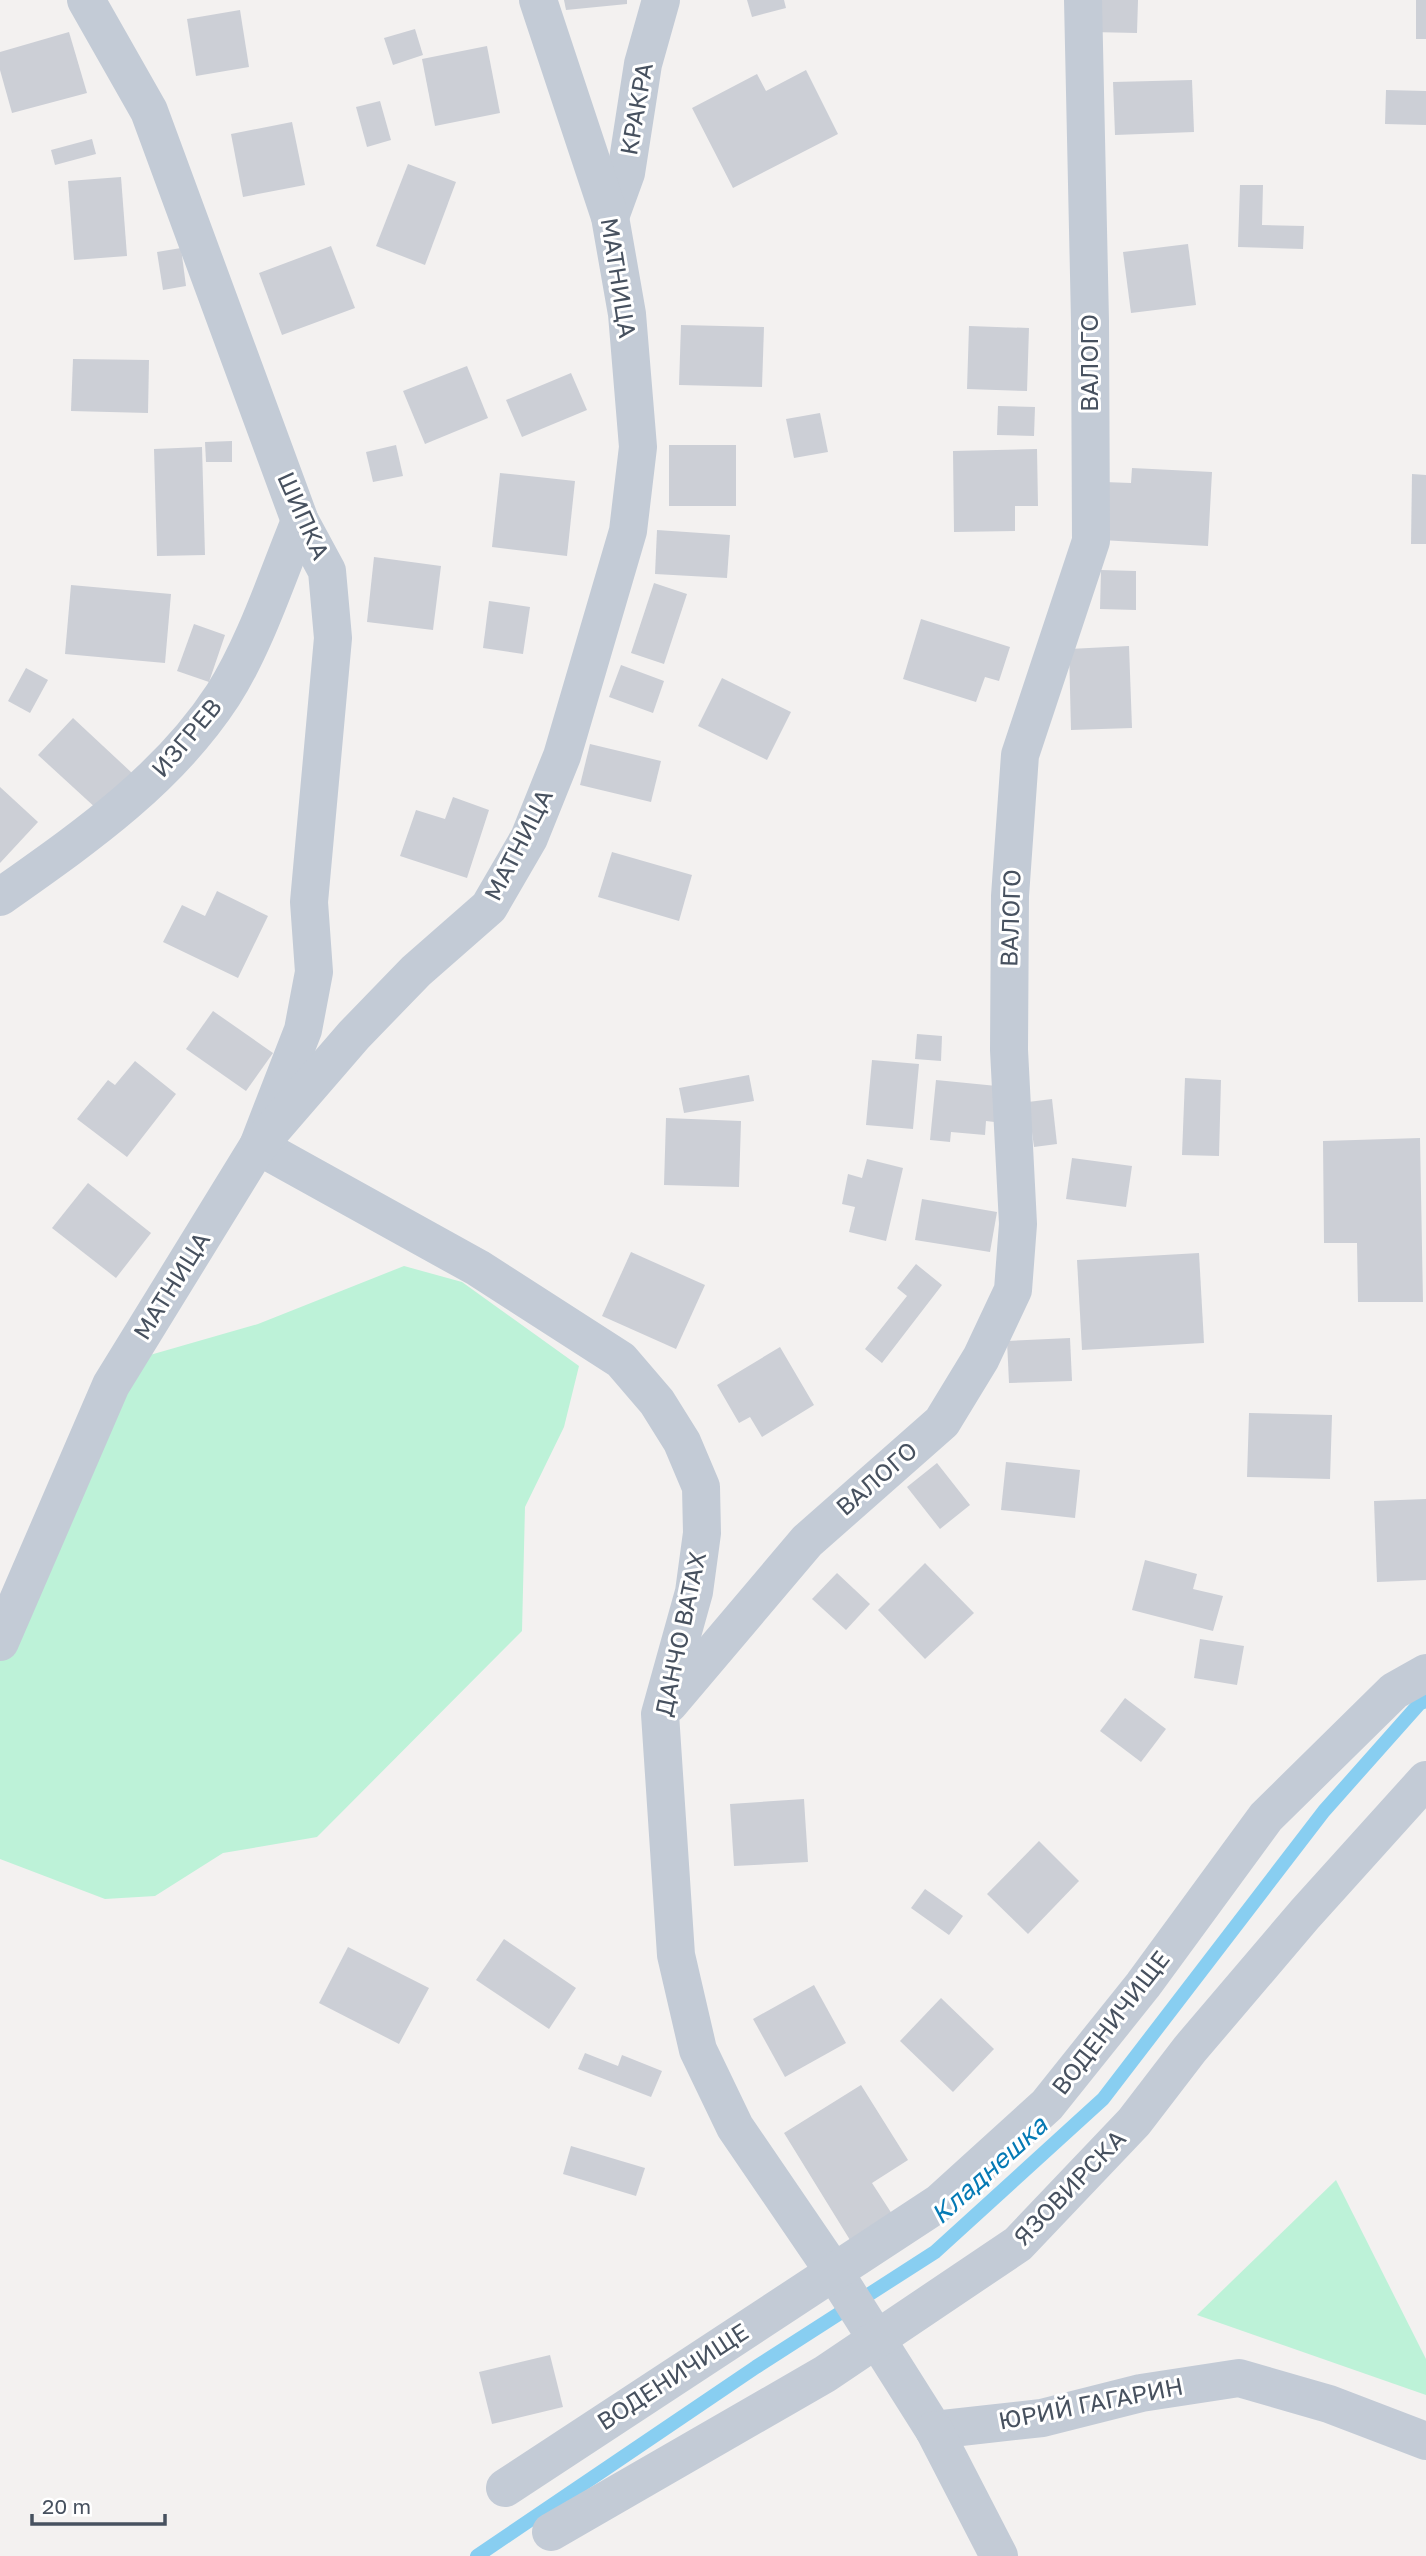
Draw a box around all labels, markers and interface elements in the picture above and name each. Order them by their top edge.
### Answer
street label: КРАКРА [613,60,658,157]
street label: МАТНИЦА [596,216,643,340]
street label: ВАЛОГО [1074,314,1103,412]
street label: ШИПКА [272,467,337,564]
street label: ИЗГРЕВ [145,692,227,782]
street label: МАТНИЦА [477,784,558,905]
street label: ВАЛОГО [993,869,1026,967]
street label: МАТНИЦА [126,1226,215,1344]
street label: ВАЛОГО [830,1435,922,1521]
street label: ДАНЧО ВАТАХ [648,1549,711,1719]
street label: ВОДЕНИЧИЩЕ [1045,1944,1175,2100]
water label: Кладнешка [924,2108,1054,2230]
street label: ЯЗОВИРСКА [1007,2123,1131,2251]
street label: ВОДЕНИЧИЩЕ [591,2316,753,2435]
street label: ЮРИЙ ГАГАРИН [996,2370,1185,2435]
scale bar [32,2482,164,2526]
text: 20 m [42,2493,91,2519]

